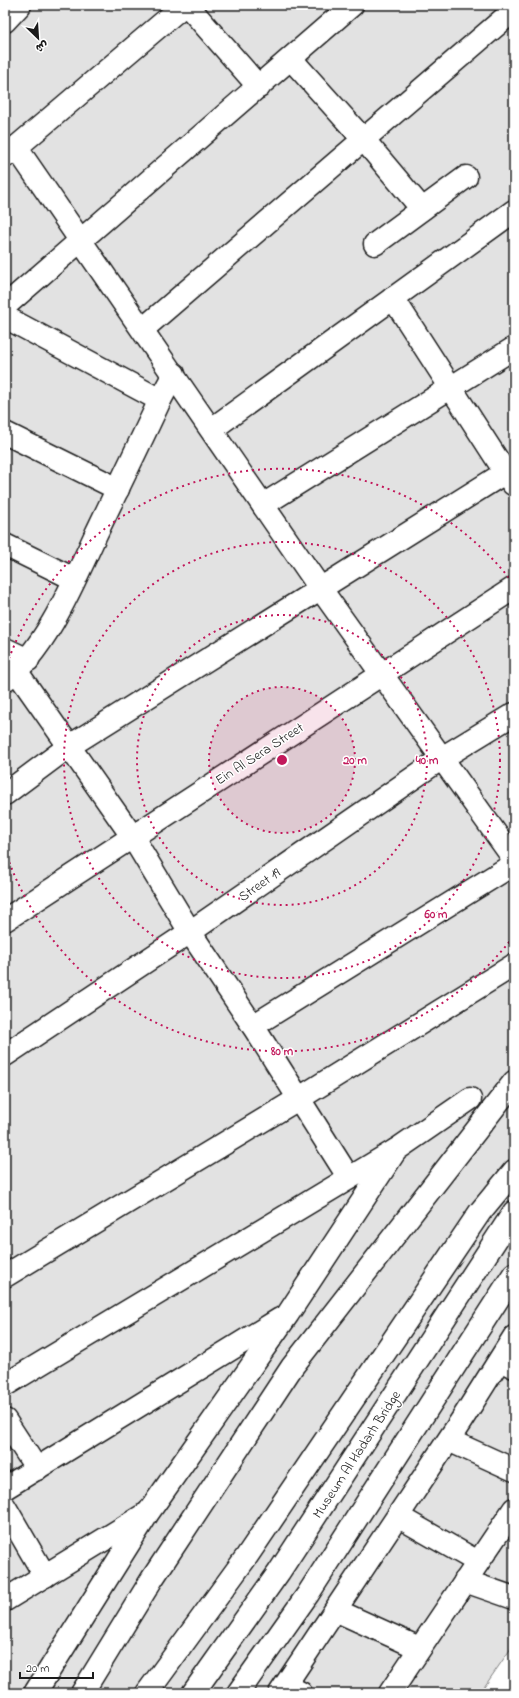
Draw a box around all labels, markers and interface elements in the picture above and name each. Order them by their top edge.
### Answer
north arrow [18,18,58,58]
text: ش [33,36,51,56]
street label: Ein Al Sera Street [211,718,308,791]
text: 20 m [342,752,367,770]
text: 40 m [415,752,439,770]
centre of rings [275,753,289,767]
street label: Street 19 [234,863,286,907]
text: 60 m [424,906,448,924]
text: 80 m [270,1043,294,1061]
street label: Museum Al Hadarh Bridge [308,1386,408,1524]
scale bar [20,1654,93,1680]
text: 20 m [26,1660,49,1678]

